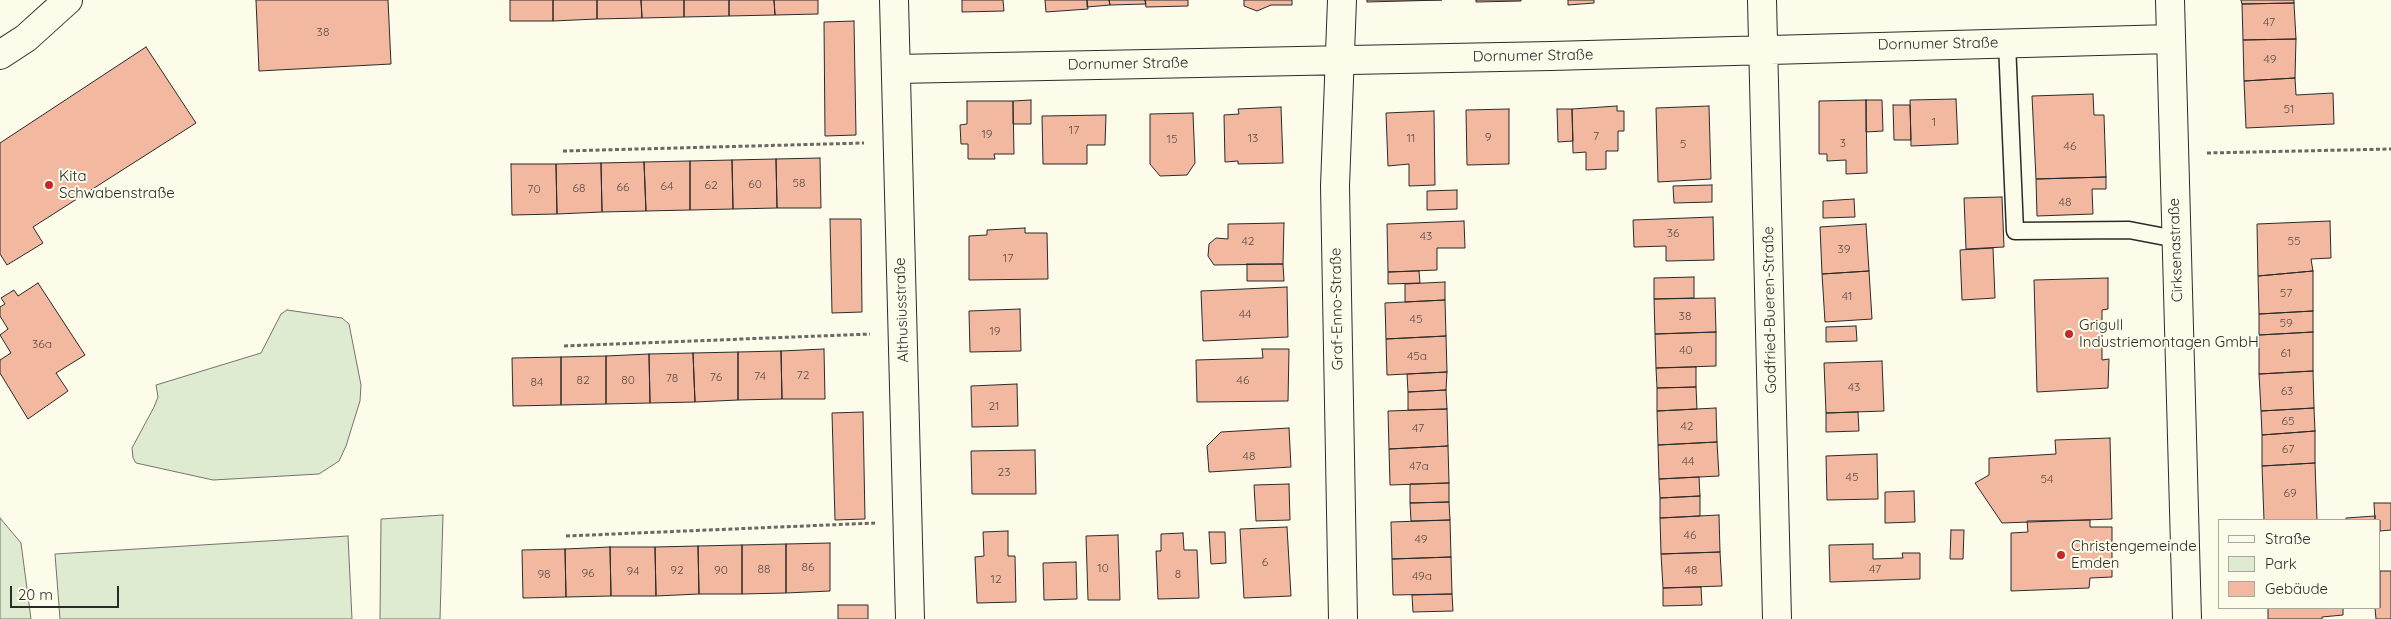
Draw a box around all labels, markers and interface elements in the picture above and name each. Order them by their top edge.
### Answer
house number: 47 [2263,15,2275,29]
house number: 38 [317,25,329,39]
street label: Dornumer Straße [1877,34,1999,54]
street label: Dornumer Straße [1472,46,1594,66]
house number: 49 [2264,52,2276,66]
street label: Dornumer Straße [1067,54,1189,74]
house number: 51 [2284,102,2294,116]
house number: 1 [1932,115,1936,129]
house number: 17 [1069,123,1079,137]
house number: 19 [981,127,993,141]
house number: 7 [1593,129,1599,143]
house number: 9 [1485,130,1491,144]
house number: 13 [1248,131,1258,145]
house number: 11 [1407,131,1415,145]
house number: 15 [1167,132,1177,146]
house number: 3 [1840,136,1846,150]
house number: 5 [1680,137,1686,151]
house number: 46 [2064,139,2076,153]
place label: Kita Schwabenstraße [59,167,175,202]
house number: 58 [792,176,806,190]
house number: 60 [748,177,762,191]
house number: 62 [704,178,718,192]
marker: Kita Schwabenstraße [43,179,55,191]
house number: 64 [661,179,673,193]
house number: 66 [617,180,629,194]
house number: 68 [573,181,585,195]
house number: 70 [527,182,541,196]
house number: 48 [2059,195,2071,209]
street label: Cirksenastraße [2165,198,2187,302]
house number: 36 [1667,226,1679,240]
street label: Godfried-Bueren-Straße [1760,226,1780,394]
house number: 43 [1420,229,1432,243]
house number: 42 [1242,234,1254,248]
house number: 55 [2287,234,2301,248]
house number: 39 [1838,242,1850,256]
street label: Graf-Enno-Straße [1327,247,1347,371]
house number: 17 [1003,251,1013,265]
street label: Althusiusstraße [891,257,913,363]
house number: 57 [2280,286,2292,300]
house number: 41 [1842,289,1852,303]
house number: 44 [1239,307,1251,321]
house number: 38 [1679,309,1691,323]
house number: 45 [1410,312,1422,326]
place label: Grigull Industriemontagen GmbH [2079,316,2259,351]
house number: 59 [2279,316,2293,330]
house number: 19 [989,324,1001,338]
marker: Grigull Industriemontagen GmbH [2063,328,2075,340]
house number: 36a [32,337,52,351]
house number: 40 [1679,343,1693,357]
house number: 61 [2281,346,2291,360]
house number: 45a [1407,349,1427,363]
house number: 72 [797,368,809,382]
house number: 74 [754,369,766,383]
house number: 76 [710,370,722,384]
house number: 78 [666,371,678,385]
house number: 82 [576,373,590,387]
house number: 80 [621,373,635,387]
house number: 46 [1237,373,1249,387]
house number: 84 [531,375,543,389]
house number: 43 [1848,380,1860,394]
house number: 63 [2281,384,2293,398]
house number: 21 [988,399,1000,413]
house number: 65 [2282,414,2294,428]
house number: 42 [1681,419,1693,433]
house number: 47 [1412,421,1424,435]
house number: 67 [2282,442,2294,456]
house number: 48 [1243,449,1255,463]
house number: 44 [1682,454,1694,468]
house number: 47a [1409,459,1429,473]
house number: 23 [998,465,1010,479]
house number: 45 [1846,470,1858,484]
house number: 54 [2041,472,2053,486]
house number: 69 [2283,486,2297,500]
legend [2218,519,2381,609]
house number: 46 [1684,528,1696,542]
text: Straße [2265,529,2311,548]
house number: 49 [1415,532,1427,546]
place label: Christengemeinde Emden [2071,537,2197,572]
marker: Christengemeinde Emden [2055,549,2067,561]
text: Park [2265,554,2297,573]
house number: 6 [1262,555,1268,569]
house number: 86 [802,560,814,574]
house number: 10 [1097,561,1109,575]
house number: 88 [758,562,770,576]
house number: 47 [1869,562,1881,576]
house number: 92 [670,563,684,577]
house number: 90 [714,563,728,577]
house number: 48 [1685,563,1697,577]
house number: 94 [626,564,640,578]
house number: 96 [581,566,595,580]
house number: 98 [537,567,551,581]
house number: 8 [1175,567,1181,581]
house number: 49a [1412,569,1432,583]
house number: 12 [990,572,1002,586]
scale bar [12,576,121,608]
text: Gebäude [2265,579,2328,598]
text: 20 m [18,585,53,604]

